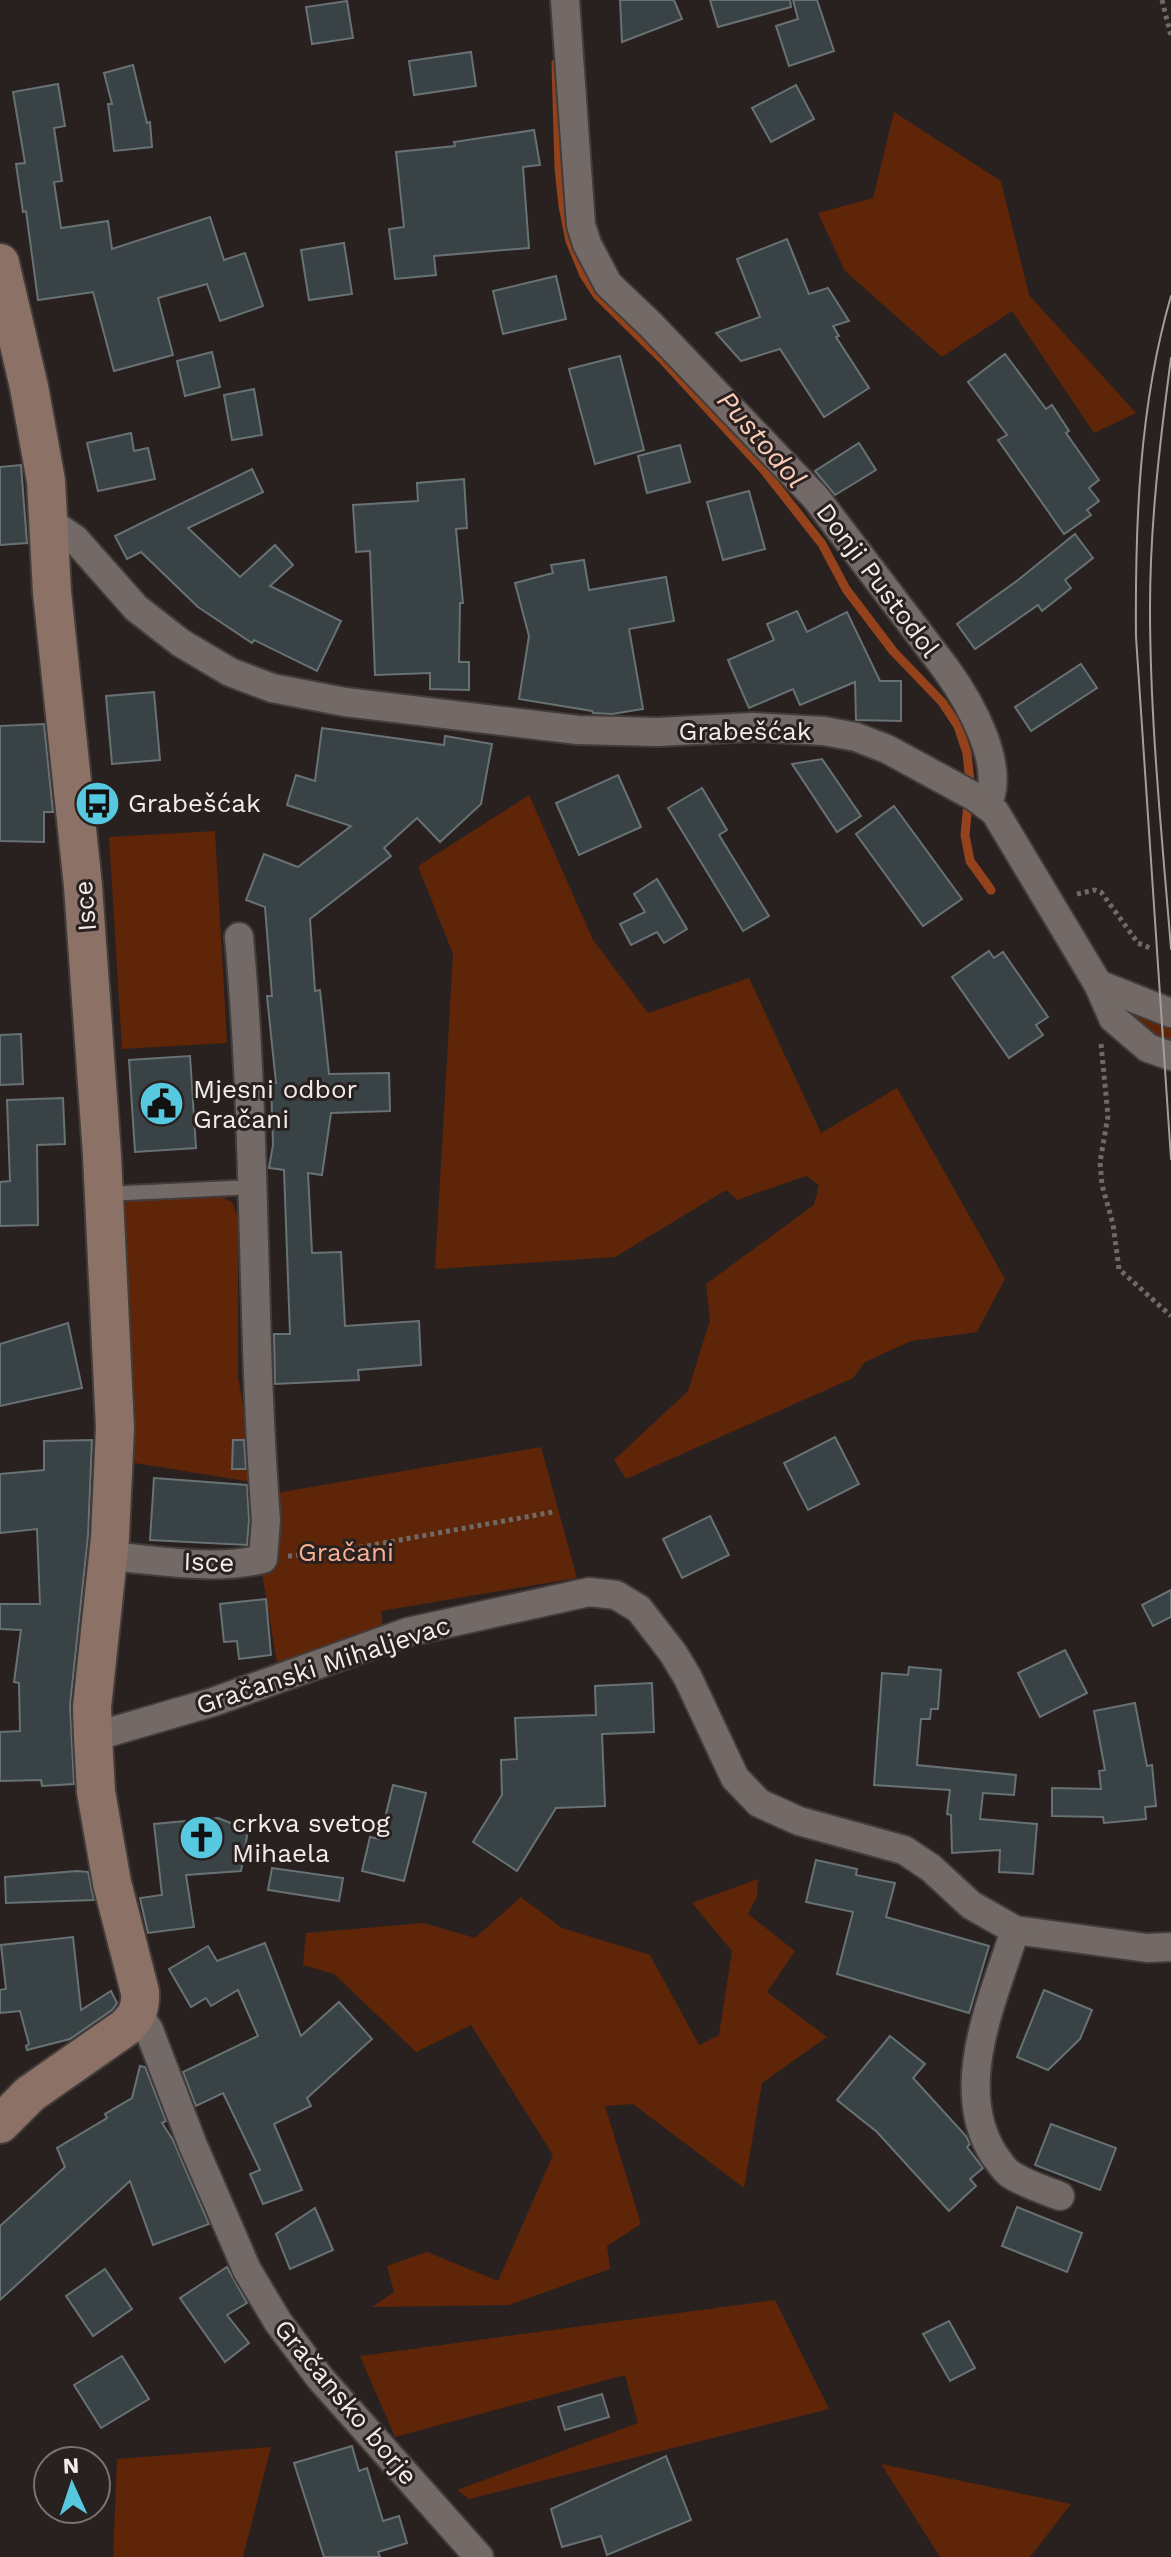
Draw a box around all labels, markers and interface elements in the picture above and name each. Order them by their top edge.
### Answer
water label: Pustodol [710,384,813,495]
street label: Donji Pustodol [810,497,946,663]
street label: Grabešćak [679,716,812,746]
bus stop icon: Grabešćak [73,779,121,827]
place label: Grabešćak [128,788,261,818]
street label: Isce [68,879,102,933]
place label: Mjesni odbor Gračani [193,1074,357,1134]
public building icon: Mjesni odbor Gračani [138,1080,186,1128]
park label: Gračani [298,1537,394,1567]
street label: Isce [183,1546,235,1578]
street label: Gračanski Mihaljevac [192,1610,454,1720]
place label: crkva svetog Mihaela [232,1808,390,1868]
church icon: crkva svetog Mihaela [177,1814,225,1862]
street label: Gračansko borje [268,2313,424,2491]
north arrow [32,2445,112,2525]
text: N [62,2453,80,2478]

